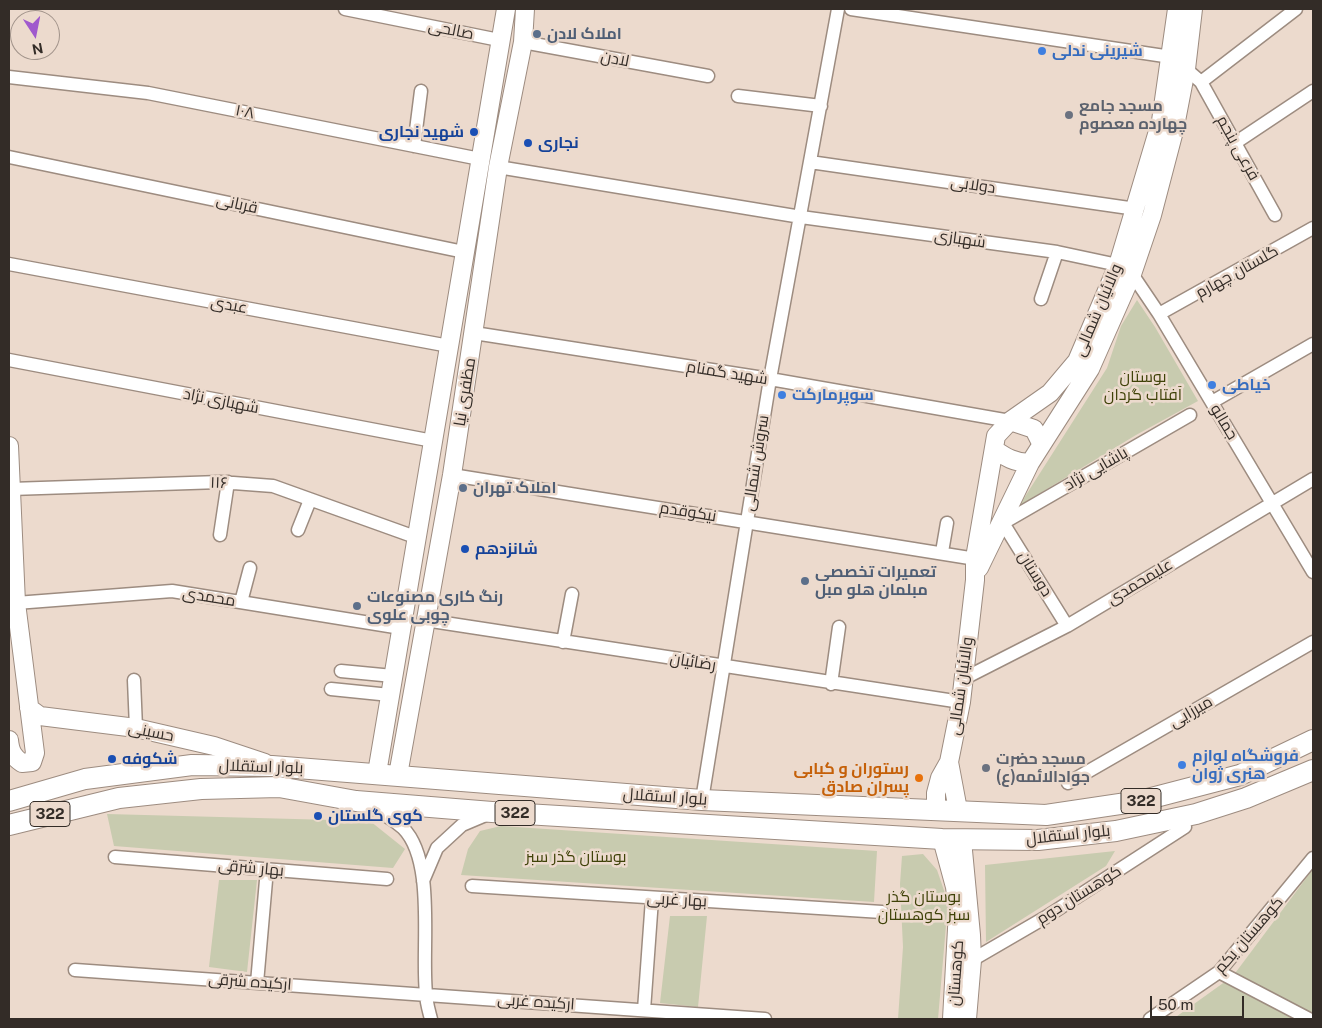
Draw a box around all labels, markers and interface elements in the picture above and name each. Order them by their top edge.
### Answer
north arrow [10,10,60,60]
street label: صالحی [427,16,475,44]
place label: املاک لادن [547,24,622,44]
marker: املاک لادن [531,28,543,40]
text: N [31,40,45,58]
place label: شیرینی ندلی [1052,41,1143,61]
marker: شیرینی ندلی [1036,45,1048,57]
street label: لادن [599,47,631,71]
place label: مسجد جامع چهارده معصوم [1079,96,1187,134]
street label: ۱۰۸ [234,101,256,123]
marker: مسجد جامع چهارده معصوم [1063,109,1075,121]
street label: فرعی پنجم [1212,112,1264,184]
place label: شهید نجاری [379,122,464,142]
marker: شهید نجاری [468,126,480,138]
place label: نجاری [538,133,579,153]
marker: نجاری [522,137,534,149]
street label: دولابی [949,172,997,198]
street label: قربانی [215,190,259,218]
street label: شهبازی [933,226,987,252]
street label: گلستان چهارم [1192,241,1282,303]
street label: والائیان شمالی [1070,261,1126,359]
street label: عبدی [209,292,249,318]
street label: مظفری نیا [450,356,480,428]
street label: شهید گمنام [685,357,769,389]
park label: بوستان آفتاب گردان [1104,367,1182,405]
place label: خیاطی [1222,375,1271,395]
marker: خیاطی [1206,379,1218,391]
street label: شهبازی نژاد [181,384,261,418]
place label: سوپرمارکت [792,385,874,405]
marker: سوپرمارکت [776,389,788,401]
street label: جمالو [1206,401,1242,443]
street label: سروش شمالی [739,414,773,512]
street label: پاشایی نژاد [1061,443,1131,495]
street label: ۱۱۶ [210,473,228,493]
place label: املاک تهران [473,478,556,498]
marker: املاک تهران [457,482,469,494]
street label: نیکوقدم [658,498,718,526]
place label: شانزدهم [475,539,538,559]
marker: شانزدهم [459,543,471,555]
street label: دوستان [1014,548,1056,600]
street label: علیمحمدی [1104,555,1176,609]
place label: تعمیرات تخصصی مبلمان هلو مبل [815,562,936,600]
marker: تعمیرات تخصصی مبلمان هلو مبل [799,575,811,587]
street label: محمدی [181,583,237,611]
place label: رنگ کاری مصنوعات چوبی علوی [367,587,503,625]
marker: رنگ کاری مصنوعات چوبی علوی [351,600,363,612]
street label: والائیان شمالی [945,636,977,736]
street label: رضائیان [669,649,717,675]
street label: میرزایی [1166,692,1216,732]
street label: حسینی [126,718,176,746]
place label: فروشگاه لوازم هنری ژوان [1192,746,1299,784]
place label: شکوفه [122,749,178,769]
place label: مسجد حضرت جوادالائمه(ع) [996,749,1090,787]
marker: شکوفه [106,753,118,765]
street label: بلوار استقلال [218,756,304,778]
place label: رستوران و کبابی پسران صادق [793,759,909,797]
marker: فروشگاه لوازم هنری ژوان [1176,759,1188,771]
marker: مسجد حضرت جوادالائمه(ع) [980,762,992,774]
marker: رستوران و کبابی پسران صادق [913,772,925,784]
street label: بلوار استقلال [622,784,708,810]
road number: 322 [1121,788,1161,814]
road number: 322 [495,800,535,826]
road number: 322 [30,802,70,826]
place label: کوی گلستان [328,806,423,826]
marker: کوی گلستان [312,810,324,822]
street label: بلوار استقلال [1025,821,1111,849]
park label: بوستان گذر سبز [526,847,626,867]
street label: بهار شرقی [217,856,285,880]
street label: کوهستان دوم [1033,861,1125,929]
park label: بوستان گذر سبز کوهستان [878,887,970,925]
street label: بهار غربی [646,889,708,911]
street label: کوهستان یکم [1211,893,1287,977]
street label: کوهستان [944,939,968,1007]
street label: ارکیده شرقی [208,970,292,994]
scale bar [1152,986,1246,1018]
street label: ارکیده غربی [497,990,575,1014]
text: 50 m [1158,996,1193,1013]

